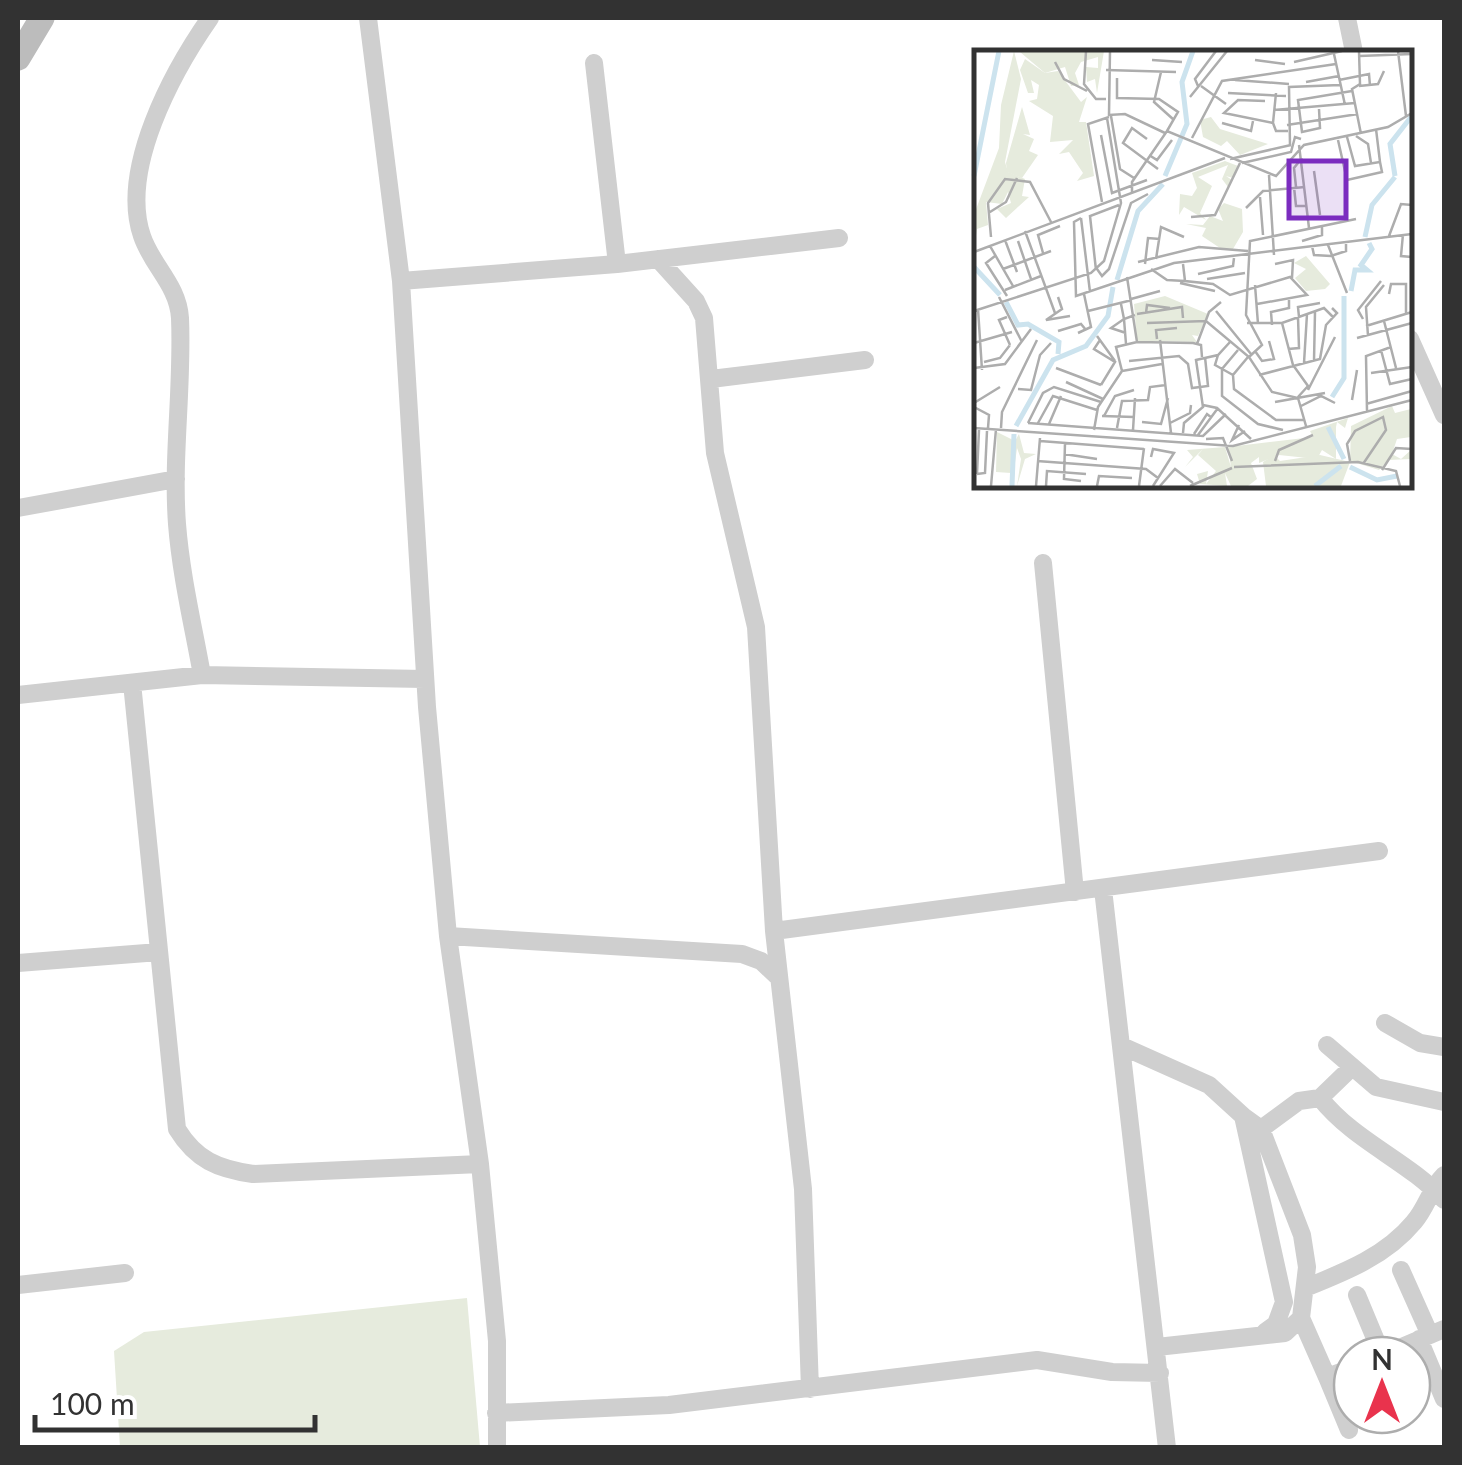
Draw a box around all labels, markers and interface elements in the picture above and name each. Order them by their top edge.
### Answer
inset map [974,50,1412,488]
north arrow [1332,1335,1432,1435]
text: N [1371,1342,1393,1376]
scale bar [35,1370,315,1432]
text: 100 m [50,1385,135,1421]

